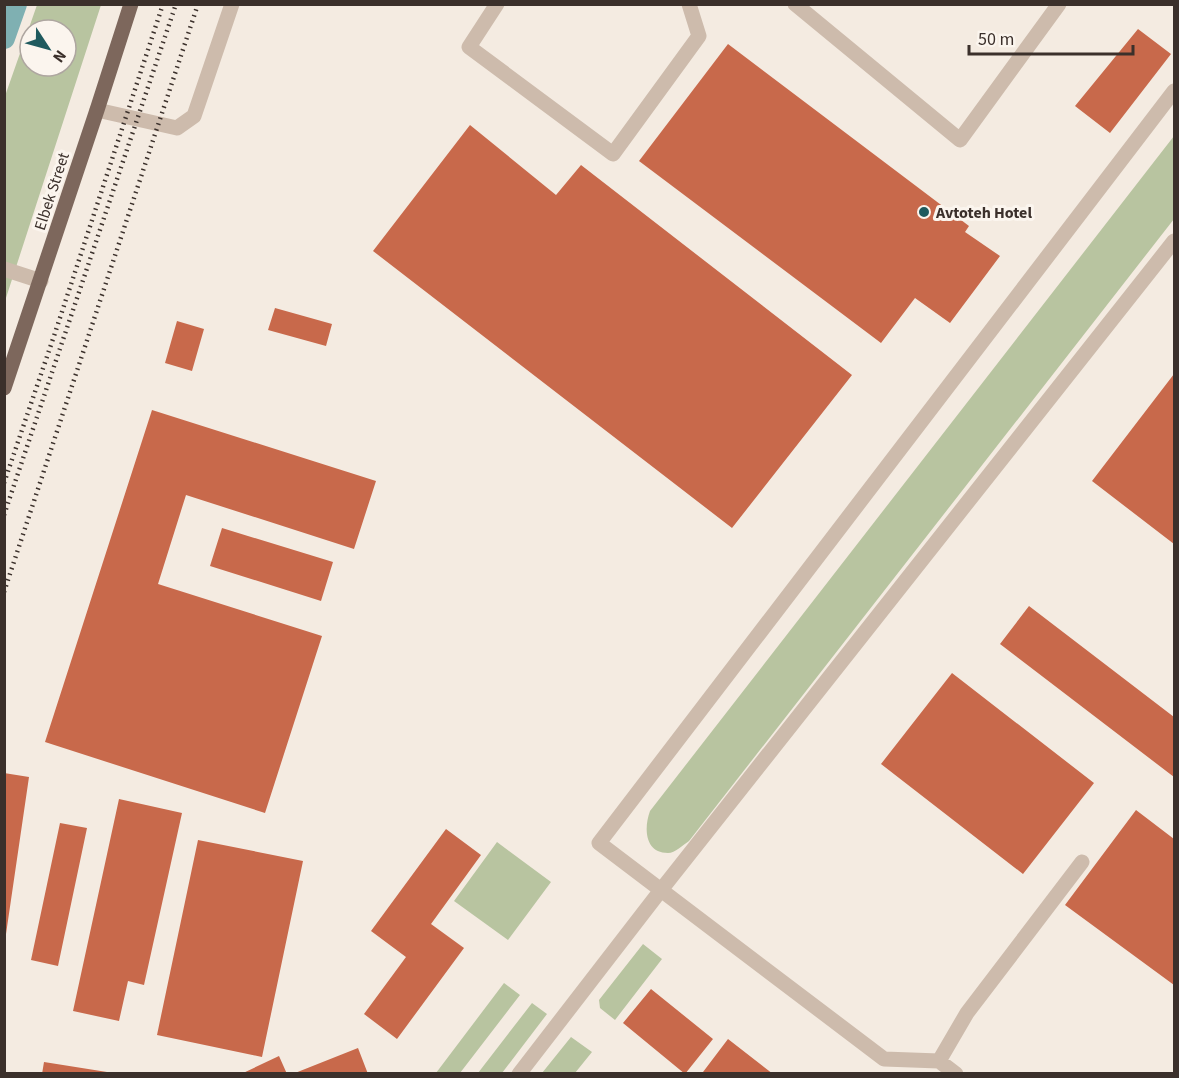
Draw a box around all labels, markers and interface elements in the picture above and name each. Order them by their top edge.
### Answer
north arrow [18,18,78,78]
scale bar [969,18,1132,56]
text: 50 m [978,27,1014,52]
text: N [47,45,71,67]
street label: Elbek Street [29,149,75,233]
place label: Avtoteh Hotel [935,202,1032,224]
marker: Avtoteh Hotel [917,205,931,219]

